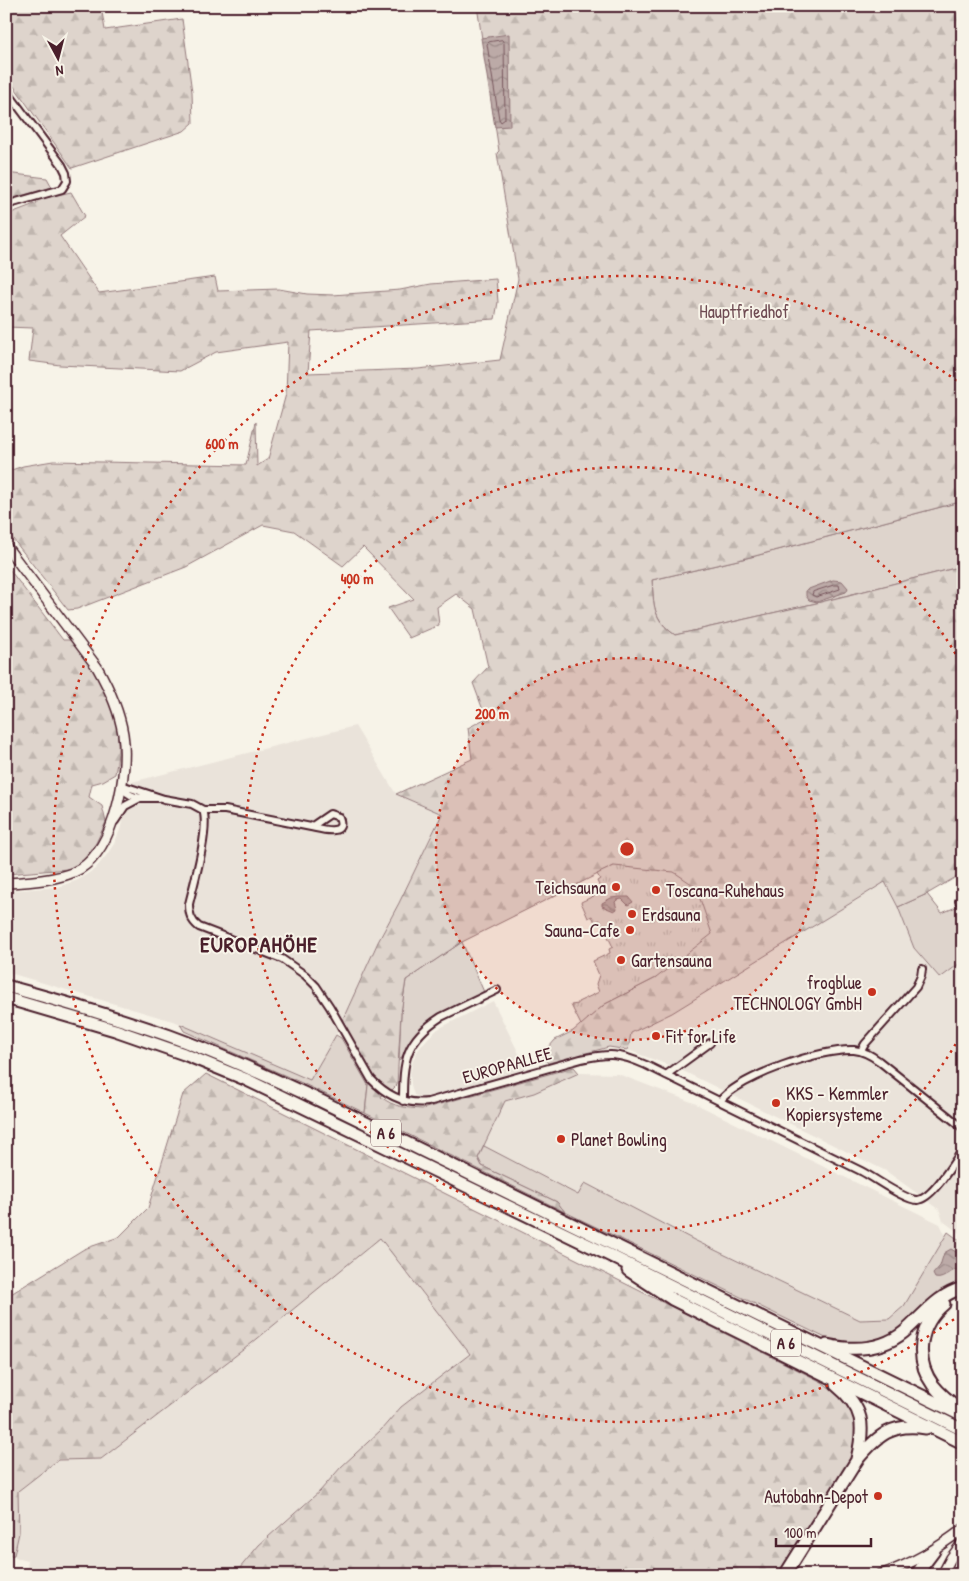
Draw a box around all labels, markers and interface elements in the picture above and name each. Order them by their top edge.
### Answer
north arrow [32,32,82,82]
text: N [54,62,65,81]
park label: Hauptfriedhof [699,299,789,324]
text: 600 m [205,433,239,454]
text: 400 m [341,568,373,589]
text: 200 m [475,703,509,724]
centre of rings [618,840,636,858]
place label: Teichsauna [535,875,606,900]
place label: Toscana-Ruhehaus [666,878,784,903]
marker: Teichsauna [610,881,622,893]
marker: Toscana-Ruhehaus [650,884,662,896]
place label: Erdsauna [642,902,700,927]
marker: Erdsauna [626,908,638,920]
place label: Sauna-Cafe [544,918,620,943]
marker: Sauna-Cafe [624,924,636,936]
district label: EUROPAHÖHE [200,929,318,959]
place label: Gartensauna [631,948,712,973]
marker: Gartensauna [615,954,627,966]
place label: frogblue TECHNOLOGY GmbH [734,970,862,1016]
marker: frogblue TECHNOLOGY GmbH [866,986,878,998]
place label: Fit for Life [665,1024,736,1049]
marker: Fit for Life [650,1030,662,1042]
street label: EUROPAALLEE [460,1040,554,1090]
place label: KKS - Kemmler Kopiersysteme [786,1081,889,1127]
marker: KKS - Kemmler Kopiersysteme [770,1097,782,1109]
road number: A 6 [371,1120,401,1146]
place label: Planet Bowling [571,1127,667,1152]
marker: Planet Bowling [555,1133,567,1145]
road number: A 6 [771,1330,801,1356]
place label: Autobahn-Depot [764,1484,869,1509]
marker: Autobahn-Depot [872,1490,884,1502]
scale bar [776,1516,872,1548]
text: 100 m [784,1522,817,1543]

